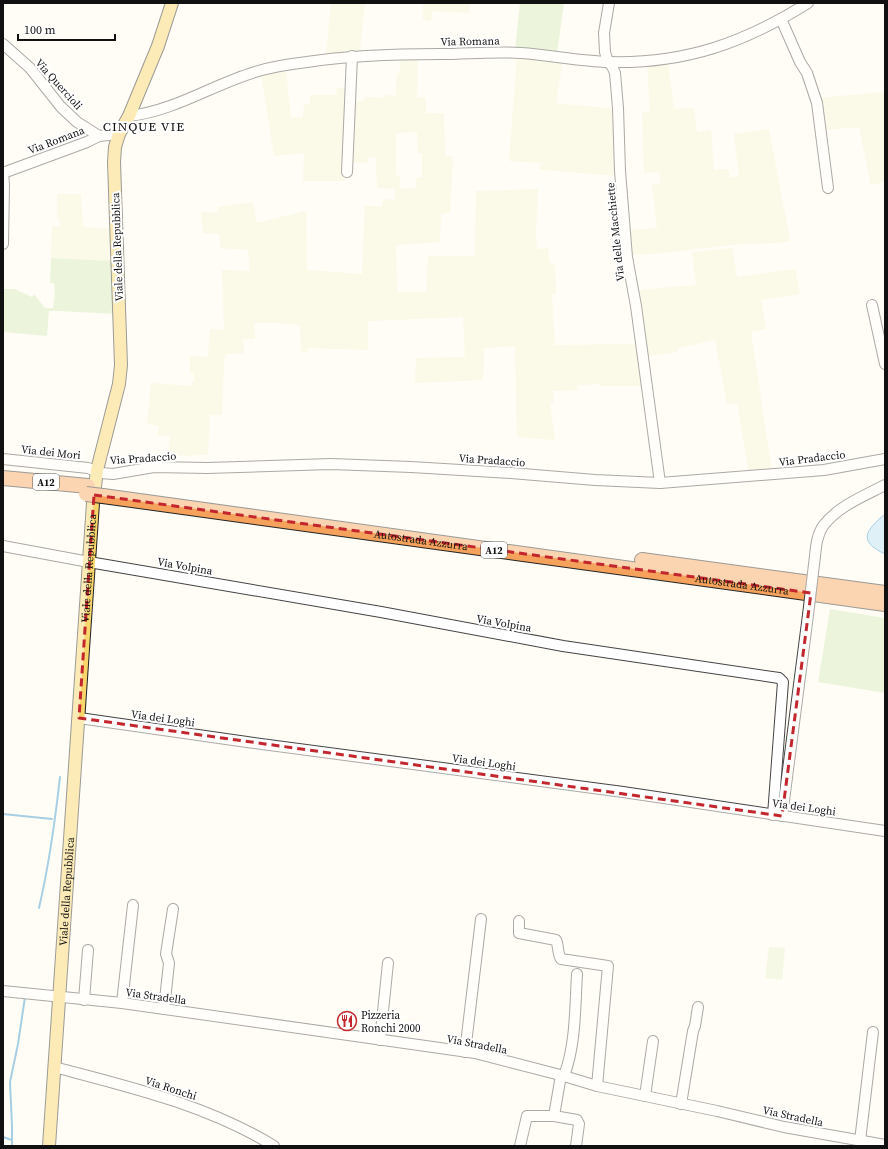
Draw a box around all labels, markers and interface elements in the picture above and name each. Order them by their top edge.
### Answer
scale bar [18,16,115,42]
text: 100 m [24,22,56,38]
street label: Via Romana [440,33,500,50]
street label: Via Quercioli [32,56,86,113]
district label: CINQUE VIE [103,118,185,135]
street label: Via Romana [26,123,87,158]
street label: Via delle Macchiette [603,181,628,282]
street label: Viale della Repubblica [108,192,127,302]
street label: Via dei Mori [20,442,82,463]
street label: Via Pradaccio [778,447,846,470]
street label: Via Pradaccio [109,449,177,468]
street label: Via Pradaccio [458,451,526,470]
road number: A12 [33,474,59,490]
street label: Viale della Repubblica [78,513,100,623]
street label: Autostrada Azzurra [373,527,469,554]
road number: A12 [481,542,507,558]
street label: Via Volpina [156,554,214,579]
street label: Autostrada Azzurra [694,571,790,599]
street label: Via Volpina [475,611,533,636]
street label: Via dei Loghi [130,707,196,730]
street label: Via dei Loghi [451,751,517,774]
street label: Via dei Loghi [771,796,837,819]
street label: Viale della Repubblica [56,836,78,947]
street label: Via Stradella [124,985,188,1008]
place label: Pizzeria Ronchi 2000 [361,1008,421,1036]
restaurant icon: Pizzeria Ronchi 2000 [336,1010,358,1032]
street label: Via Stradella [445,1031,509,1058]
street label: Via Ronchi [143,1073,199,1104]
street label: Via Stradella [761,1103,825,1130]

